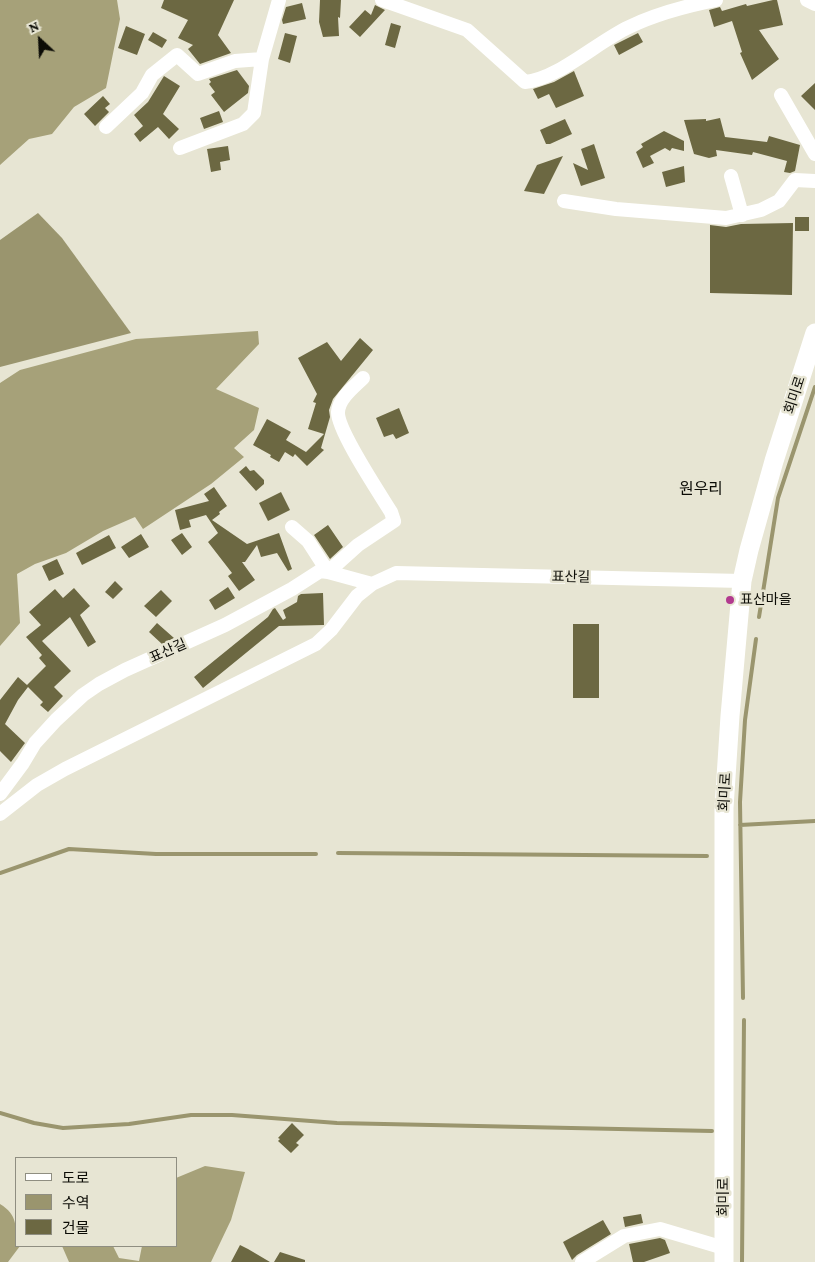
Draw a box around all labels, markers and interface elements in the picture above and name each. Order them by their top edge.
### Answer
north arrow [15,15,65,65]
text: N [26,17,41,36]
street label: 회미로 [781,374,809,416]
district label: 원우리 [679,479,723,499]
street label: 표산길 [552,568,590,586]
place label: 표산마을 [740,592,792,608]
marker: 표산마을 [724,594,736,606]
street label: 표산길 [147,635,189,667]
street label: 회미로 [716,772,734,812]
legend [15,1157,178,1247]
text: 도로 [62,1170,90,1186]
street label: 회미로 [716,1178,732,1216]
text: 수역 [62,1195,90,1211]
text: 건물 [62,1220,90,1236]

